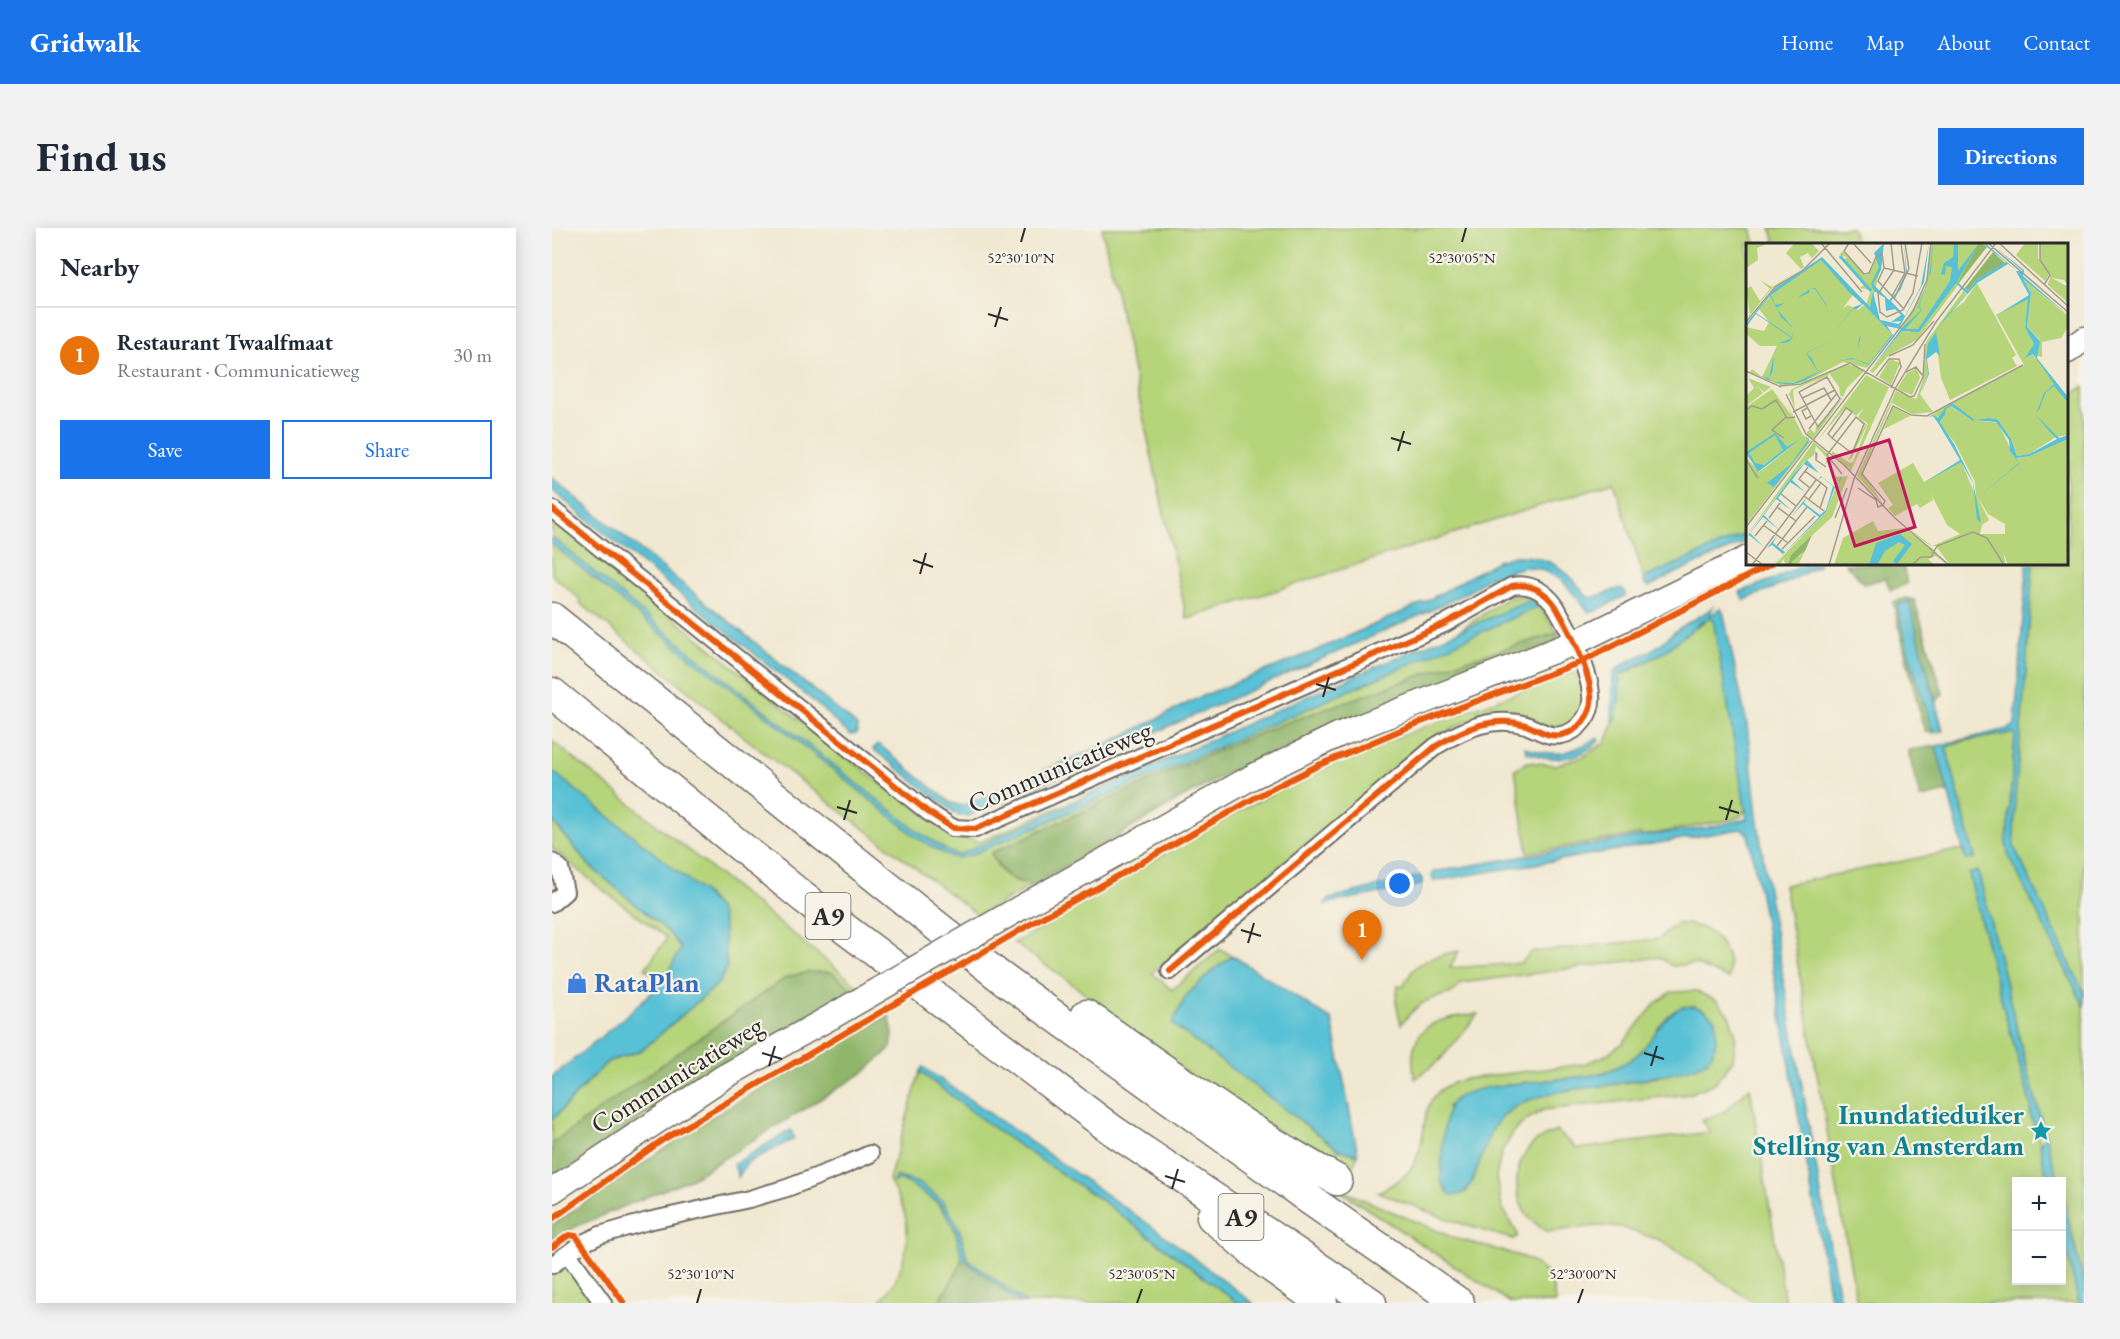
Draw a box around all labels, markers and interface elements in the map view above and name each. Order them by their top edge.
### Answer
text: Gridwalk [30,24,141,60]
text: Home [1781,29,1833,56]
text: Map [1866,29,1904,56]
text: About [1937,29,1990,56]
text: Contact [2023,29,2090,56]
button: Directions [1938,128,2084,185]
text: Find us [36,129,167,184]
inset map [1746,243,2069,566]
text: 52°30'10"N [987,248,1055,267]
text: 52°30'05"N [1428,248,1496,267]
text: Nearby [60,250,140,284]
text: Restaurant Twaalfmaat [117,328,333,357]
text: 1 [74,342,85,368]
text: 30 m [453,342,492,368]
text: Restaurant · Communicatieweg [117,357,360,383]
button: Save [60,420,270,479]
button: Share [282,420,492,479]
street label: Communicatieweg [962,712,1157,821]
your location [1385,869,1414,898]
road number: A9 [806,893,850,939]
pin: 1 [1342,910,1382,960]
place label: RataPlan [594,965,700,1000]
shop icon: RataPlan [565,971,589,995]
street label: Communicatieweg [584,1007,770,1142]
place label: Inundatieduiker Stelling van Amsterdam [1753,1097,2025,1163]
place icon: Inundatieduiker Stelling van Amsterdam [2029,1119,2053,1143]
map controls [2012,1177,2066,1285]
button: + [2012,1177,2066,1231]
road number: A9 [1218,1194,1264,1240]
button: − [2012,1231,2066,1285]
text: 52°30'10"N [667,1264,735,1283]
text: 52°30'05"N [1108,1264,1176,1283]
text: 52°30'00"N [1549,1264,1617,1283]

